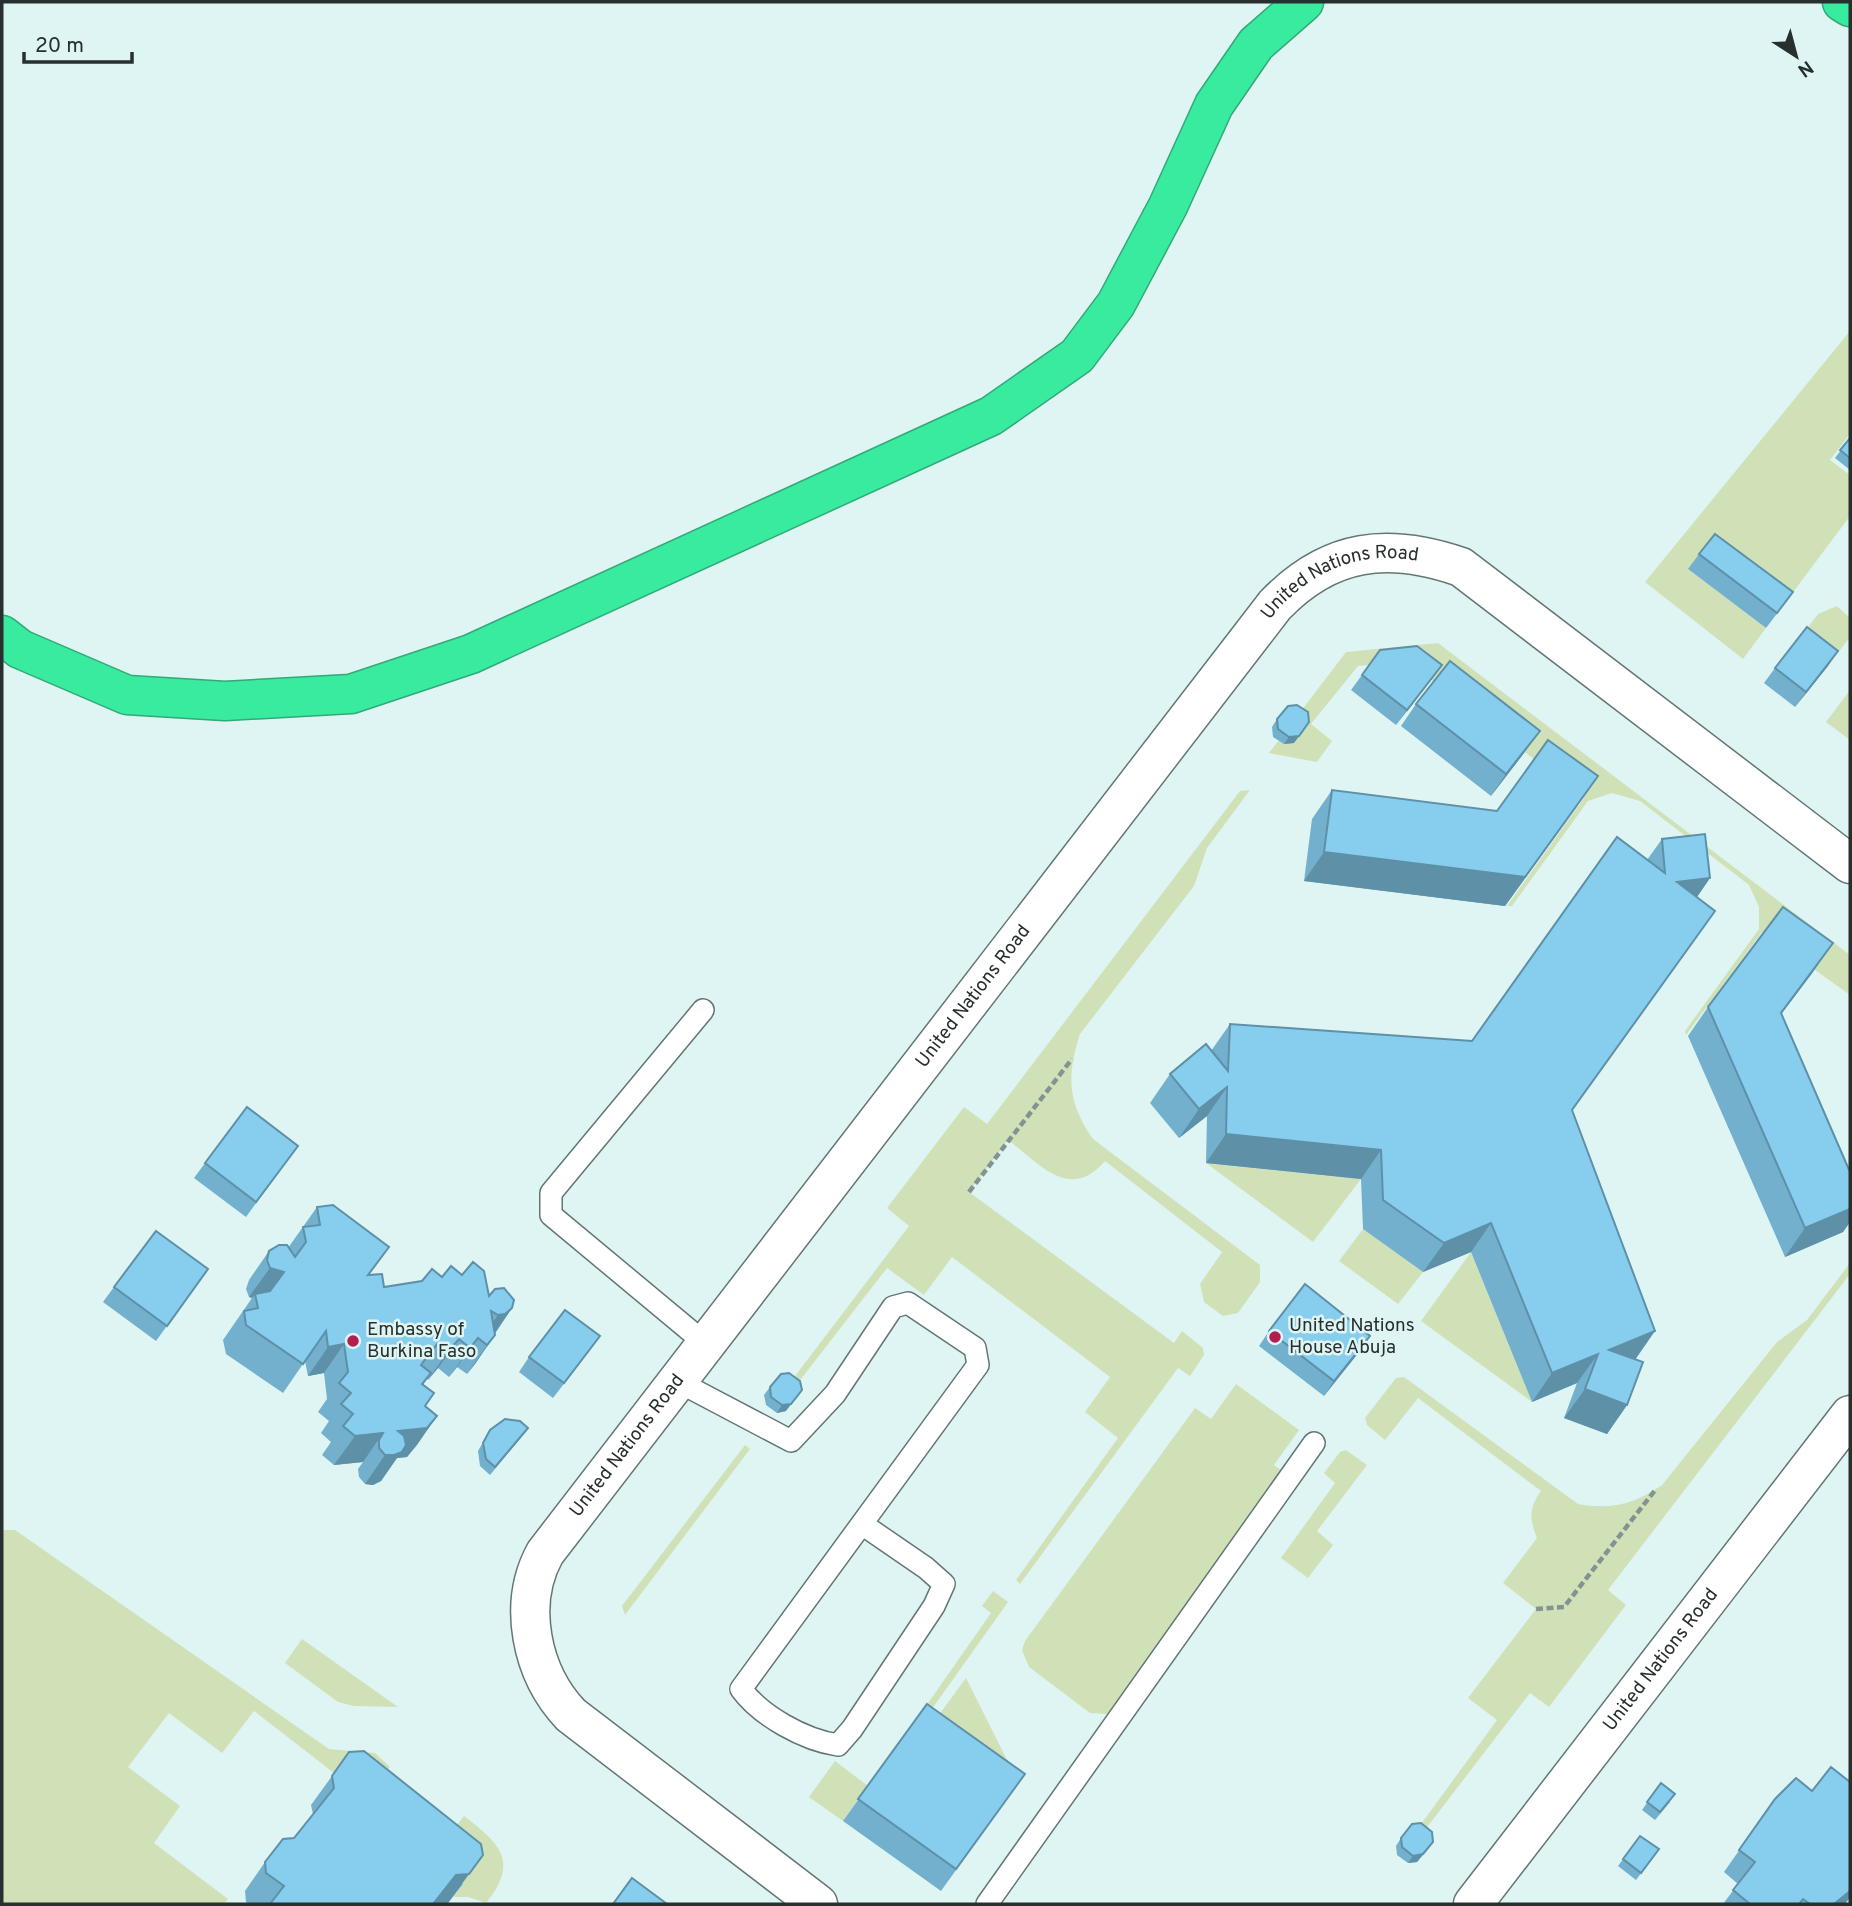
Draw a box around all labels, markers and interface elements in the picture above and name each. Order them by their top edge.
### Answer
scale bar [24,21,133,65]
north arrow [1761,21,1831,91]
text: 20 m [35,33,84,60]
text: N [1792,54,1817,82]
street label: United Nations Road [1256,541,1420,624]
street label: United Nations Road [911,920,1036,1073]
place label: United Nations House Abuja [1289,1314,1415,1360]
place label: Embassy of Burkina Faso [367,1318,476,1364]
marker: United Nations House Abuja [1267,1329,1283,1345]
marker: Embassy of Burkina Faso [345,1333,361,1349]
street label: United Nations Road [565,1369,690,1522]
street label: United Nations Road [1598,1584,1724,1736]

